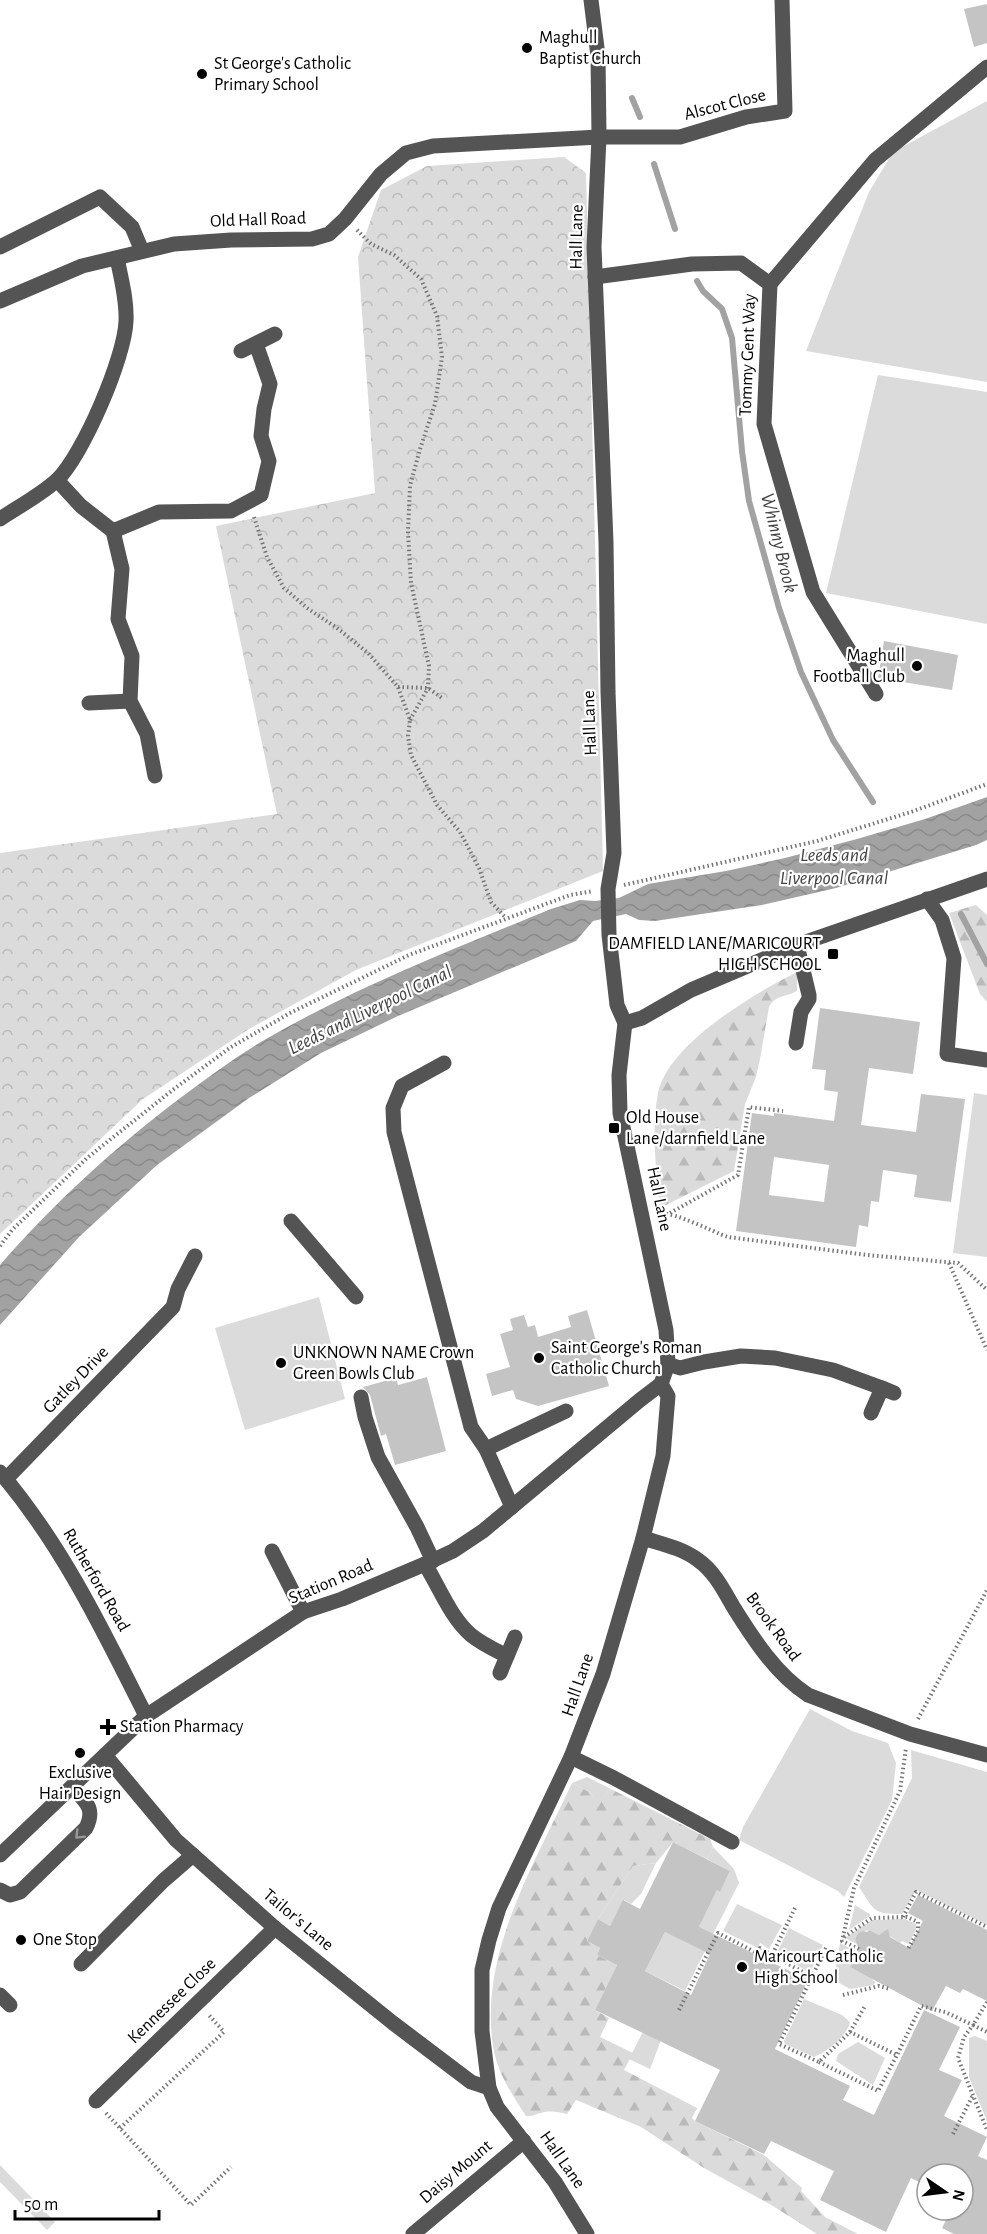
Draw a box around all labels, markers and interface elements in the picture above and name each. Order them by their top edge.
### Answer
place label: Maghull Baptist Church [539,29,641,68]
marker: Maghull Baptist Church [520,41,534,55]
place label: St George's Catholic Primary School [214,55,351,94]
marker: St George's Catholic Primary School [195,67,209,81]
street label: Alscot Close [682,86,768,124]
street label: Hall Lane [567,204,587,270]
street label: Old Hall Road [210,209,306,231]
street label: Tommy Gent Way [737,293,759,417]
water label: Whinny Brook [757,491,801,595]
place label: Maghull Football Club [813,647,905,686]
marker: Maghull Football Club [910,659,924,673]
street label: Hall Lane [580,690,600,756]
water label: Leeds and Liverpool Canal [780,845,888,888]
place label: DAMFIELD LANE/MARICOURT HIGH SCHOOL [608,935,822,974]
marker: DAMFIELD LANE/MARICOURT HIGH SCHOOL [826,947,840,961]
water label: Leeds and Liverpool Canal [285,962,455,1058]
place label: Old House Lane/darnfield Lane [626,1109,765,1148]
marker: Old House Lane/darnfield Lane [607,1121,621,1135]
street label: Hall Lane [643,1165,675,1233]
place label: Saint George's Roman Catholic Church [551,1339,702,1378]
street label: Gatley Drive [40,1343,112,1417]
place label: UNKNOWN NAME Crown Green Bowls Club [293,1344,474,1383]
marker: Saint George's Roman Catholic Church [532,1351,546,1365]
marker: UNKNOWN NAME Crown Green Bowls Club [274,1356,288,1370]
street label: Rutherford Road [59,1525,133,1635]
street label: Station Road [286,1556,376,1608]
street label: Brook Road [742,1589,804,1665]
street label: Hall Lane [559,1651,597,1719]
place label: Station Pharmacy [120,1718,244,1736]
marker: Station Pharmacy [101,1720,115,1734]
marker: Exclusive Hair Design [73,1746,87,1760]
place label: Exclusive Hair Design [39,1764,121,1803]
one-way arrow [76,1827,87,1838]
street label: Tailor's Lane [259,1886,337,1954]
place label: One Stop [33,1931,97,1949]
marker: One Stop [14,1933,28,1947]
place label: Maricourt Catholic High School [754,1948,883,1987]
street label: Kennessee Close [124,1955,220,2047]
marker: Maricourt Catholic High School [735,1960,749,1974]
street label: Hall Lane [536,2128,588,2192]
street label: Daisy Mount [416,2137,496,2207]
north arrow [915,2162,975,2222]
scale bar [15,2183,159,2221]
text: N [949,2188,968,2203]
text: 50 m [24,2196,58,2214]

